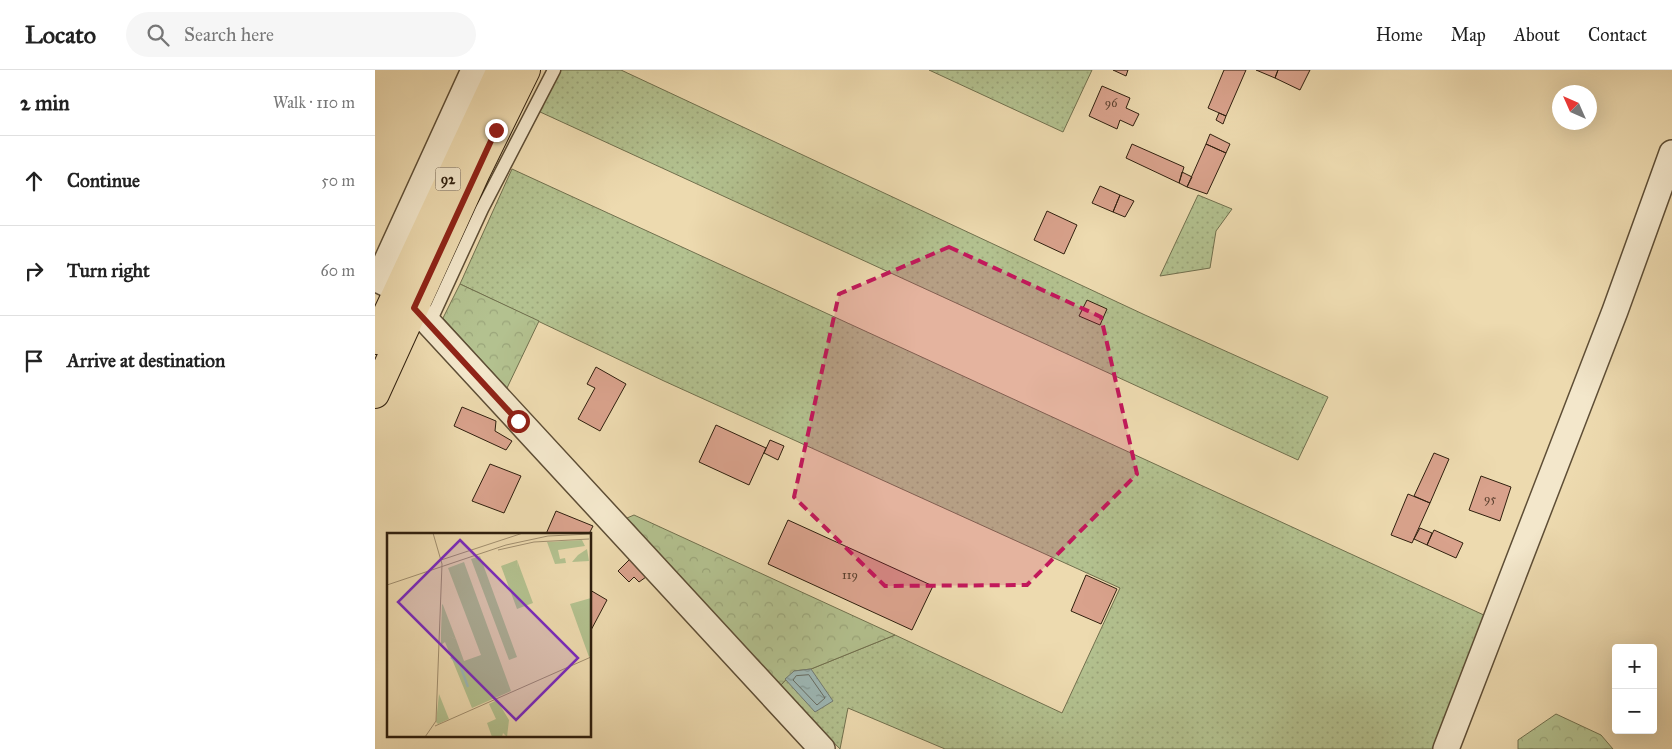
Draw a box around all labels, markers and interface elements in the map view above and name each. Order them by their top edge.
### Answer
search box [126,12,476,57]
text: Locato [25,20,96,50]
icon: search [144,21,172,49]
text: Search here [184,23,274,46]
text: Home [1376,24,1423,46]
text: Map [1451,24,1486,46]
text: About [1514,24,1560,46]
text: Contact [1588,24,1647,46]
north arrow [1552,85,1597,130]
text: 2 min [20,90,70,116]
text: Walk · 110 m [273,93,355,112]
house number: 96 [1105,96,1118,110]
route end [485,119,508,142]
icon: ahead [20,167,48,195]
road number: 92 [435,168,461,190]
text: Continue [67,169,140,192]
text: 50 m [321,171,355,190]
icon: right [20,257,48,285]
text: Turn right [67,259,150,282]
text: 60 m [321,261,355,280]
icon: arrive [20,347,48,375]
text: Arrive at destination [67,349,225,372]
route start [507,410,530,433]
house number: 95 [1484,492,1496,506]
inset map [387,533,591,736]
house number: 119 [842,568,858,582]
map controls [1612,644,1657,734]
button: + [1612,644,1657,689]
button: − [1612,689,1657,734]

